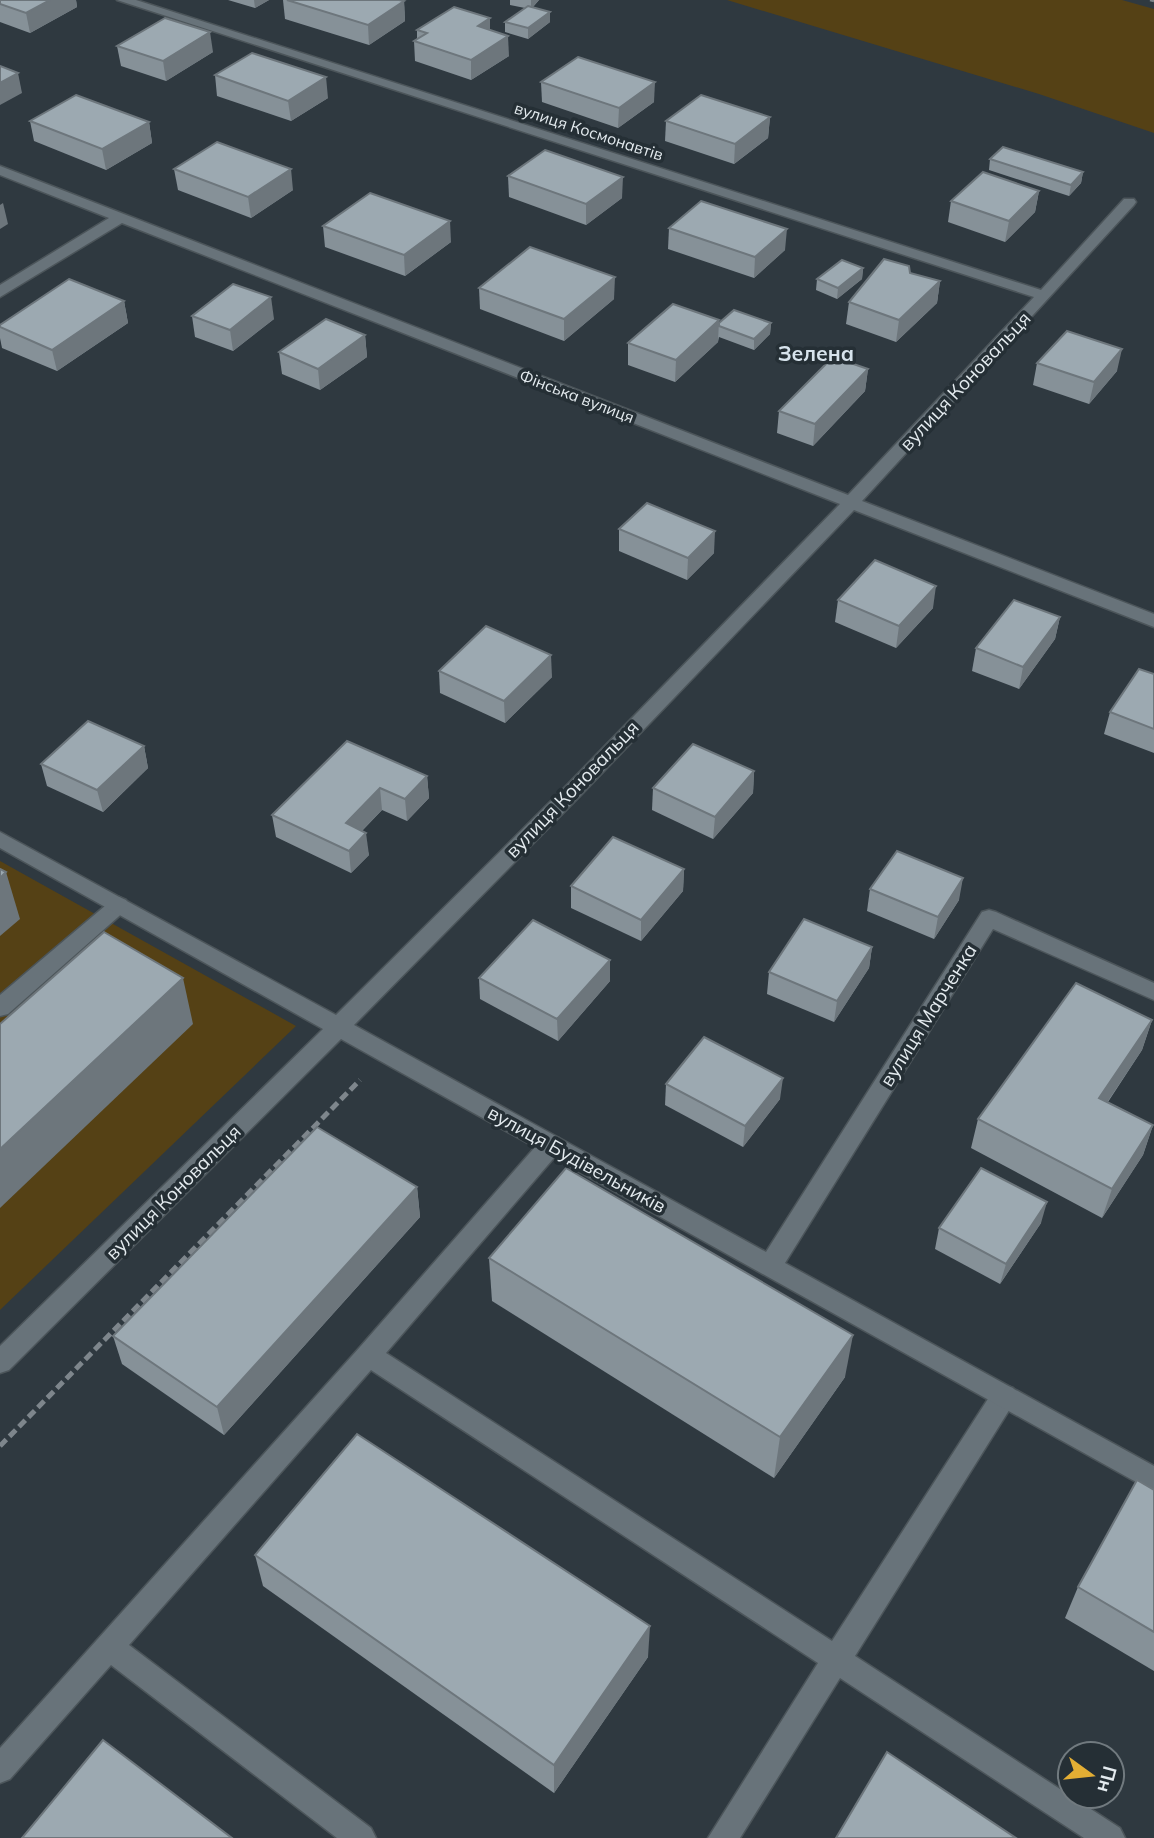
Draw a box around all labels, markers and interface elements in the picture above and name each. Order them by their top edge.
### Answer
street label: вулиця Космонавтів [512,98,666,165]
street label: вулиця Коновальця [894,306,1036,456]
district label: Зелена [778,340,854,366]
street label: Фінська вулиця [517,365,637,427]
street label: вулиця Коновальця [500,715,644,863]
street label: вулиця Марченка [874,939,982,1091]
street label: вулиця Будівельників [484,1100,670,1218]
street label: вулиця Коновальця [100,1119,246,1265]
north arrow [1056,1740,1126,1810]
text: Пн [1092,1764,1122,1795]

